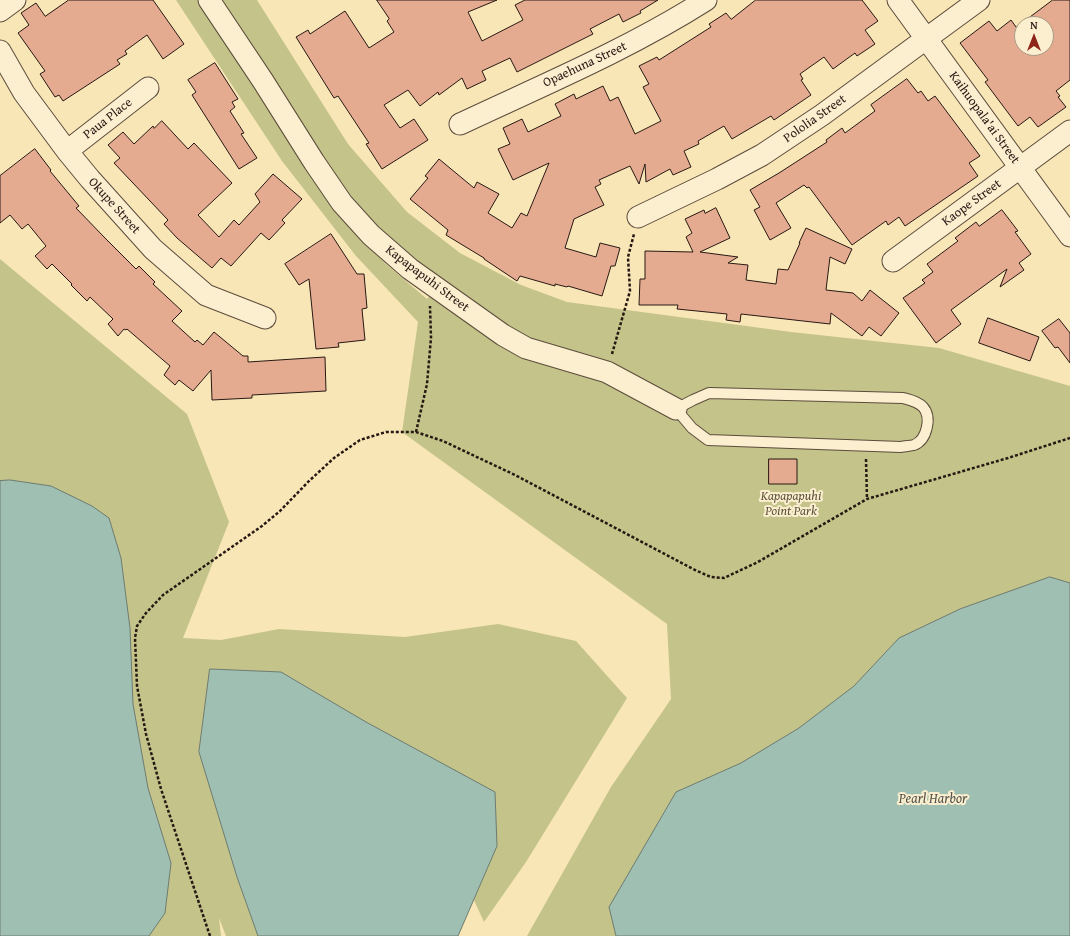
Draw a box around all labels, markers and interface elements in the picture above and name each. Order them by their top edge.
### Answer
north arrow [1014,16,1054,56]
text: N [1030,17,1038,33]
street label: Opaehuna Street [541,39,629,91]
street label: Kaihuopala'ai Street [945,69,1023,167]
street label: Pololia Street [781,92,849,146]
street label: Paua Place [80,95,136,143]
street label: Okupe Street [85,175,143,237]
street label: Kaope Street [939,176,1005,230]
street label: Kapapapuhi Street [382,242,472,316]
park label: Kapapapuhi Point Park [761,489,821,520]
water label: Pearl Harbor [899,791,967,807]

